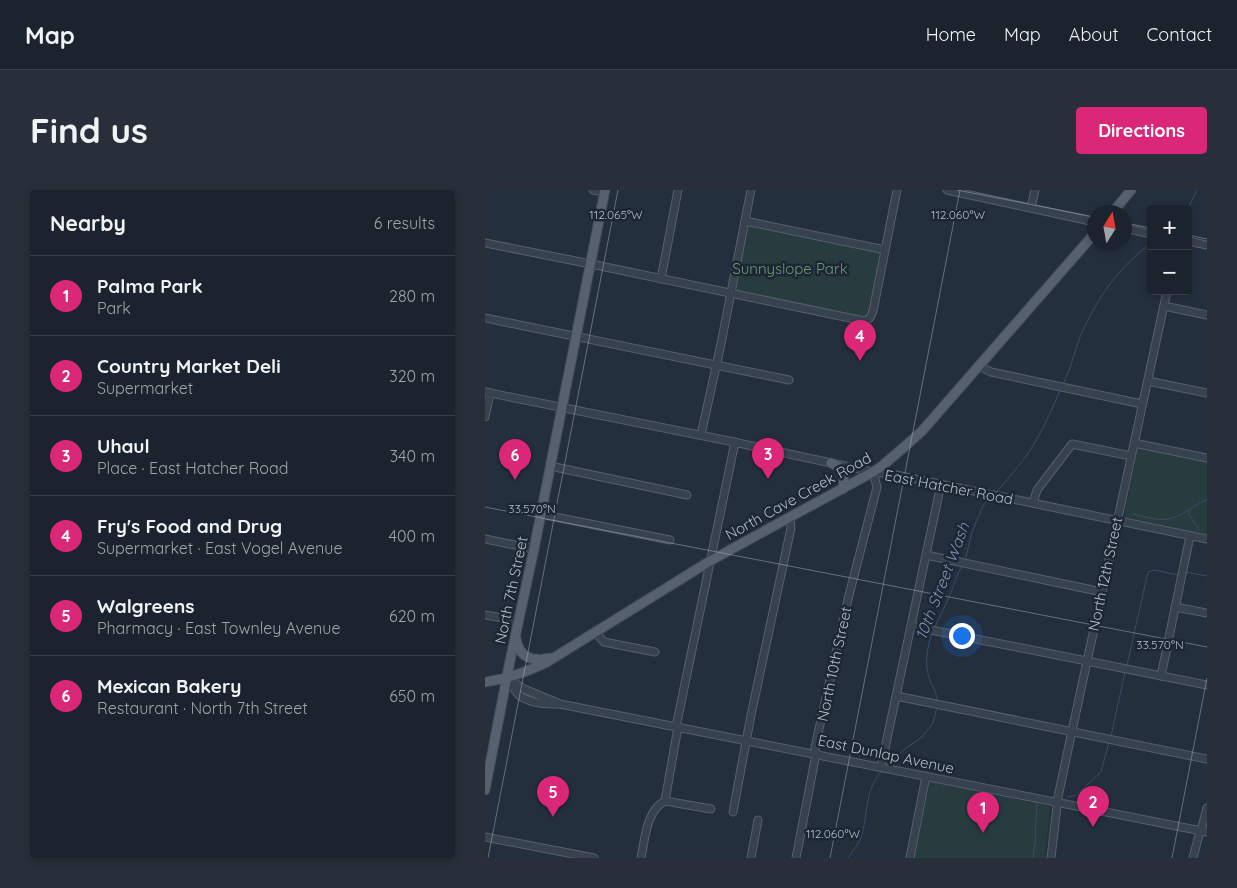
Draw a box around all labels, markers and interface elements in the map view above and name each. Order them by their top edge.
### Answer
text: Map [25,20,75,50]
text: Home [926,23,976,46]
text: Map [1004,23,1041,46]
text: About [1069,23,1119,46]
text: Contact [1147,23,1212,46]
button: Directions [1076,107,1207,154]
text: Find us [30,108,148,152]
north arrow [1087,205,1132,250]
map controls [1147,205,1192,295]
button: + [1147,205,1192,250]
text: 112.065°W [589,207,643,222]
text: 112.060°W [931,207,985,222]
text: Nearby [50,210,126,236]
text: 6 results [374,213,435,233]
button: − [1147,250,1192,295]
park label: Sunnyslope Park [732,259,848,278]
text: Palma Park [97,274,203,298]
text: 1 [63,286,69,306]
text: 280 m [389,286,435,306]
text: Park [97,298,131,318]
pin: 4 [844,320,876,361]
text: Country Market Deli [97,354,281,378]
text: 2 [61,366,71,386]
text: 320 m [389,366,435,386]
text: Supermarket [97,378,193,398]
text: Uhaul [97,434,150,458]
pin: 3 [752,438,784,479]
pin: 6 [499,439,531,480]
text: 3 [62,446,70,466]
text: 340 m [390,446,435,466]
street label: North Cave Creek Road [722,448,874,544]
text: Place · East Hatcher Road [97,458,288,478]
street label: East Hatcher Road [883,465,1015,509]
text: 33.570°N [508,501,556,516]
text: Fry's Food and Drug [97,514,282,538]
street label: North 12th Street [1084,515,1126,633]
water label: 10th Street Wash [910,519,974,642]
text: 4 [61,526,71,546]
text: 400 m [389,526,435,546]
street label: North 7th Street [490,534,532,646]
text: Supermarket · East Vogel Avenue [97,538,342,558]
text: Walgreens [97,594,194,618]
street label: North 10th Street [813,605,855,723]
text: 5 [61,606,71,626]
text: 620 m [389,606,435,626]
text: Pharmacy · East Townley Avenue [97,618,340,638]
your location [949,623,975,649]
text: 33.570°N [1136,637,1184,652]
text: Mexican Bakery [97,674,241,698]
text: 6 [62,686,70,706]
text: 650 m [389,686,435,706]
text: Restaurant · North 7th Street [97,698,308,718]
street label: East Dunlap Avenue [816,730,956,778]
pin: 5 [537,776,569,817]
pin: 2 [1077,786,1109,827]
pin: 1 [967,792,999,833]
text: 112.060°W [806,826,860,841]

